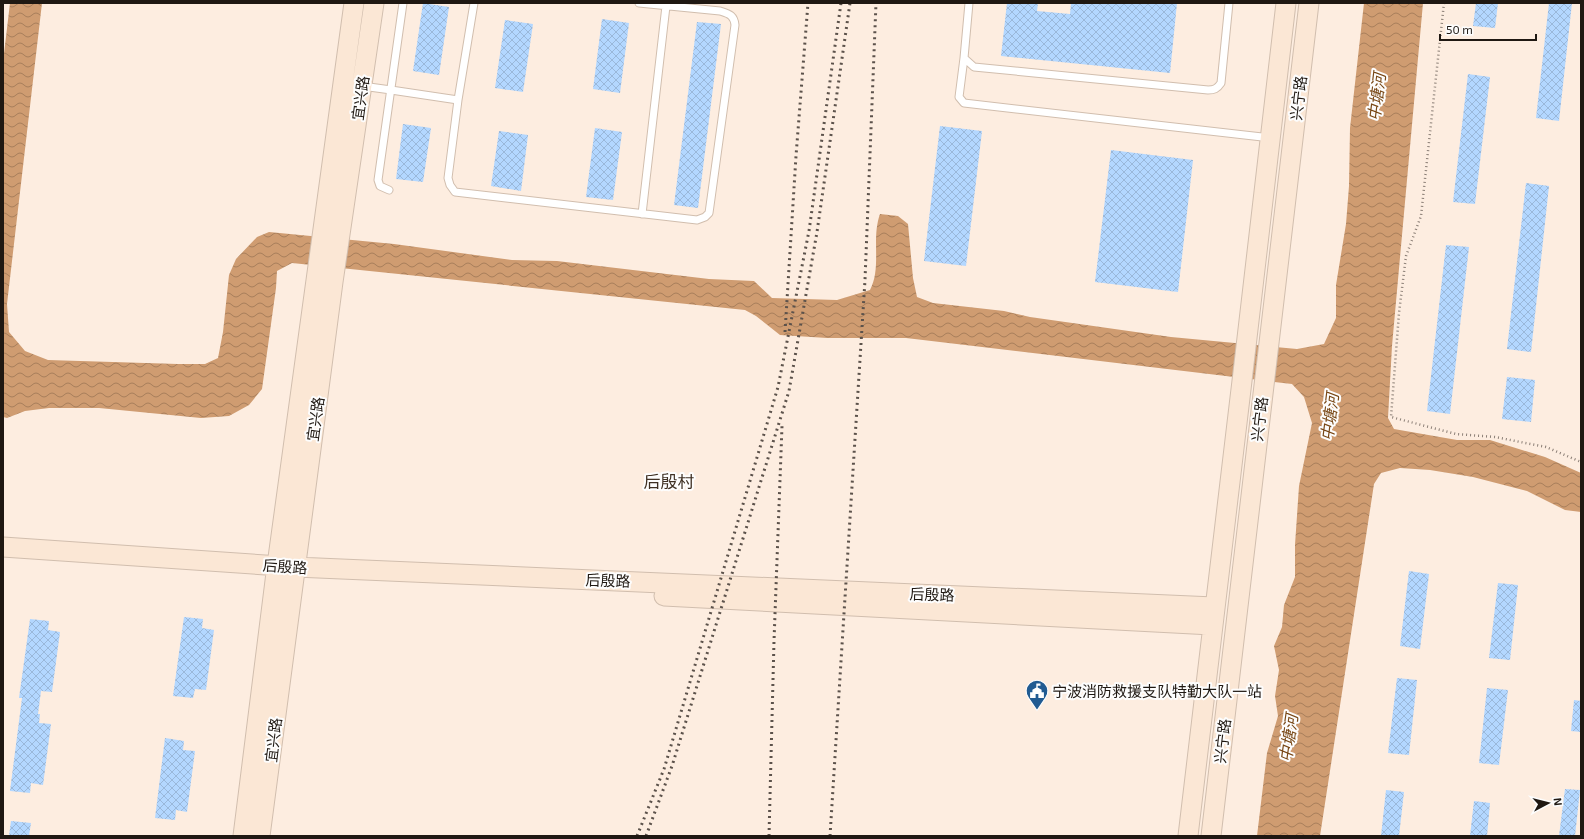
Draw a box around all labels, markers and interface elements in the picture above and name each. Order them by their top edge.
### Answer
scale bar [1440,16,1536,42]
text: 50 m [1446,22,1473,36]
water label: 中塘河 [1364,69,1389,122]
street label: 宜兴路 [348,74,372,122]
street label: 兴宁路 [1286,75,1310,121]
water label: 中塘河 [1317,389,1342,442]
street label: 宜兴路 [303,395,327,443]
street label: 兴宁路 [1247,396,1271,442]
district label: 后殷村 [644,471,695,491]
street label: 后殷路 [262,555,308,577]
street label: 后殷路 [585,570,631,590]
street label: 后殷路 [909,584,955,604]
public building icon: 宁波消防救援支队特勤大队一站 [1024,678,1050,711]
place label: 宁波消防救援支队特勤大队一站 [1052,682,1262,700]
water label: 中塘河 [1275,710,1301,763]
street label: 宜兴路 [261,717,285,763]
street label: 兴宁路 [1210,718,1234,764]
north arrow [1528,783,1568,823]
text: N [1551,797,1565,807]

